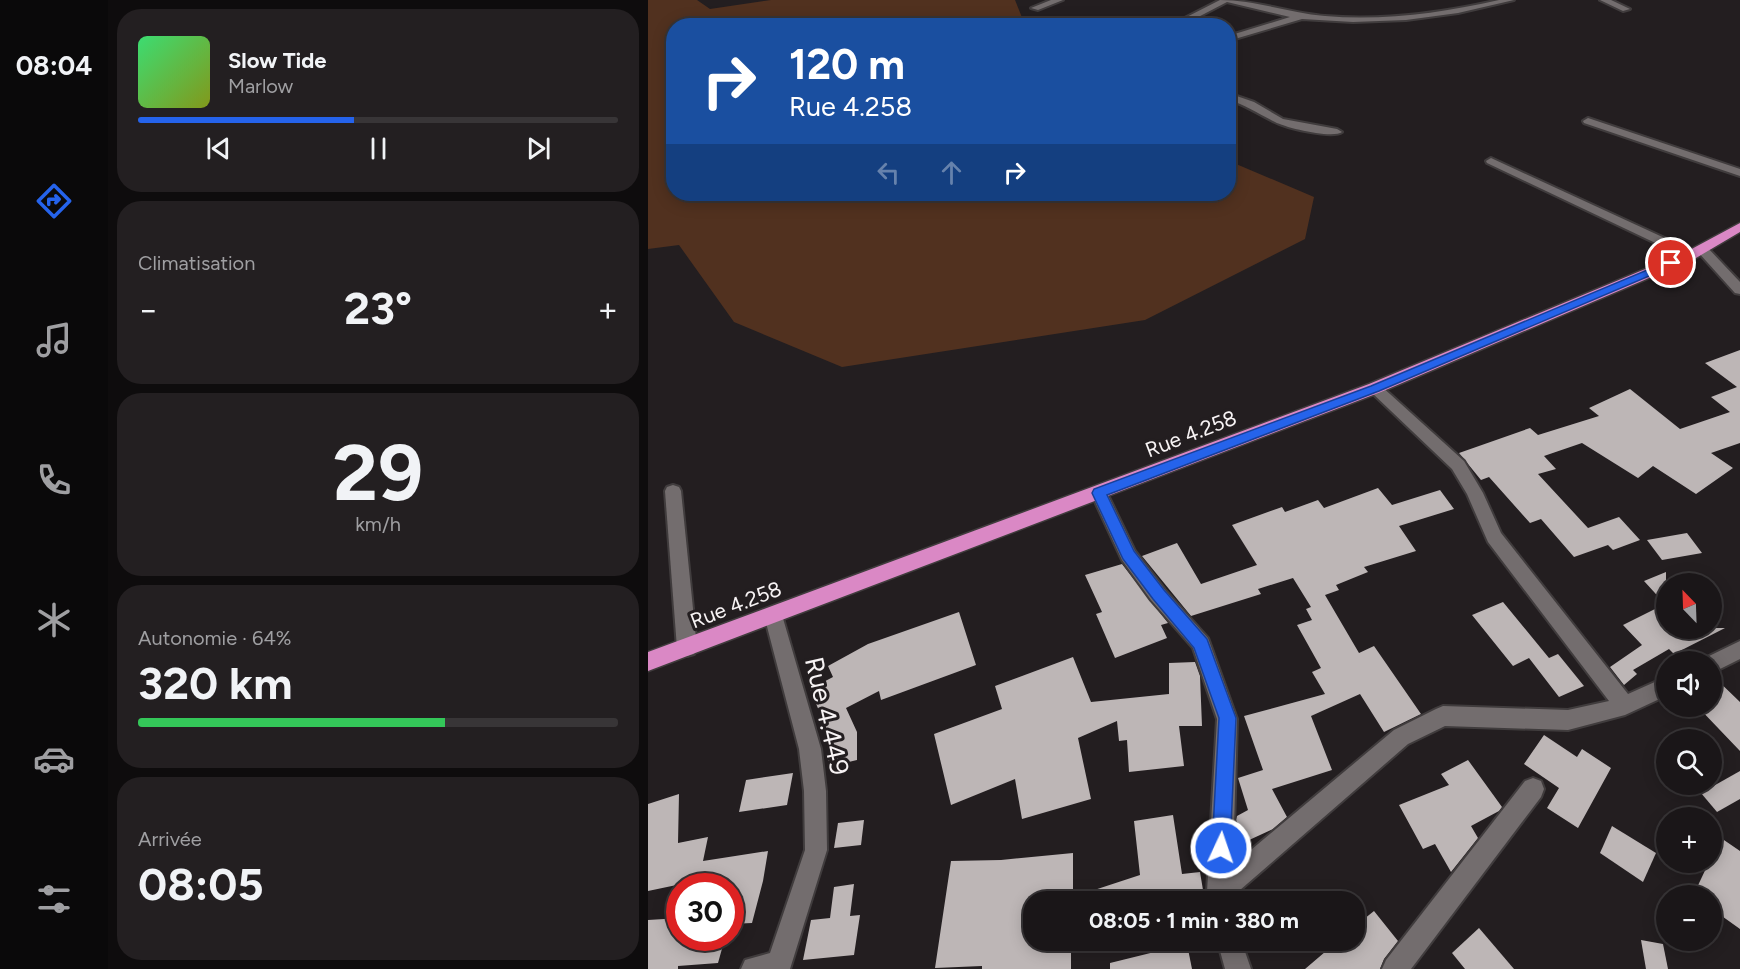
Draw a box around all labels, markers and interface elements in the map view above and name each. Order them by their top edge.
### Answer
text: 120 m [789,39,905,90]
icon: right [690,42,768,120]
text: Slow Tide [228,47,327,74]
text: 08:04 [16,49,92,82]
text: Marlow [228,74,293,98]
text: Rue 4.258 [789,90,912,123]
icon: previous [202,132,235,165]
icon: pause [362,132,395,165]
icon: next [522,132,555,165]
icon: left [872,156,905,189]
icon: ahead [935,156,968,189]
icon: right [998,156,1031,189]
icon: directions [33,180,75,222]
pin [1645,237,1696,288]
icon: arrive [1654,246,1687,279]
text: Climatisation [138,251,255,275]
text: 23° [344,281,412,335]
text: − [138,290,159,329]
text: + [597,290,618,329]
icon: music [33,319,75,361]
street label: Rue 4.258 [1142,405,1240,462]
text: 29 [333,426,423,520]
icon: phone [33,459,75,501]
text: km/h [355,512,401,536]
north arrow [1656,573,1722,639]
map controls [1656,573,1722,951]
street label: Rue 4.258 [687,576,785,633]
icon: climate [33,599,75,641]
text: Autonomie · 64% [138,626,292,650]
button: sound [1656,651,1722,717]
street label: Rue 4.449 [798,654,856,778]
text: 320 km [138,656,292,710]
button: search [1656,729,1722,795]
icon: car [33,738,75,780]
button: + [1656,807,1722,873]
position arrow [1189,816,1253,880]
text: Arrivée [138,827,202,851]
text: 08:05 [138,857,264,911]
speed limit sign: 30 [666,873,744,951]
icon: filters [33,878,75,920]
button: − [1656,885,1722,951]
text: 08:05 · 1 min · 380 m [1089,907,1299,934]

